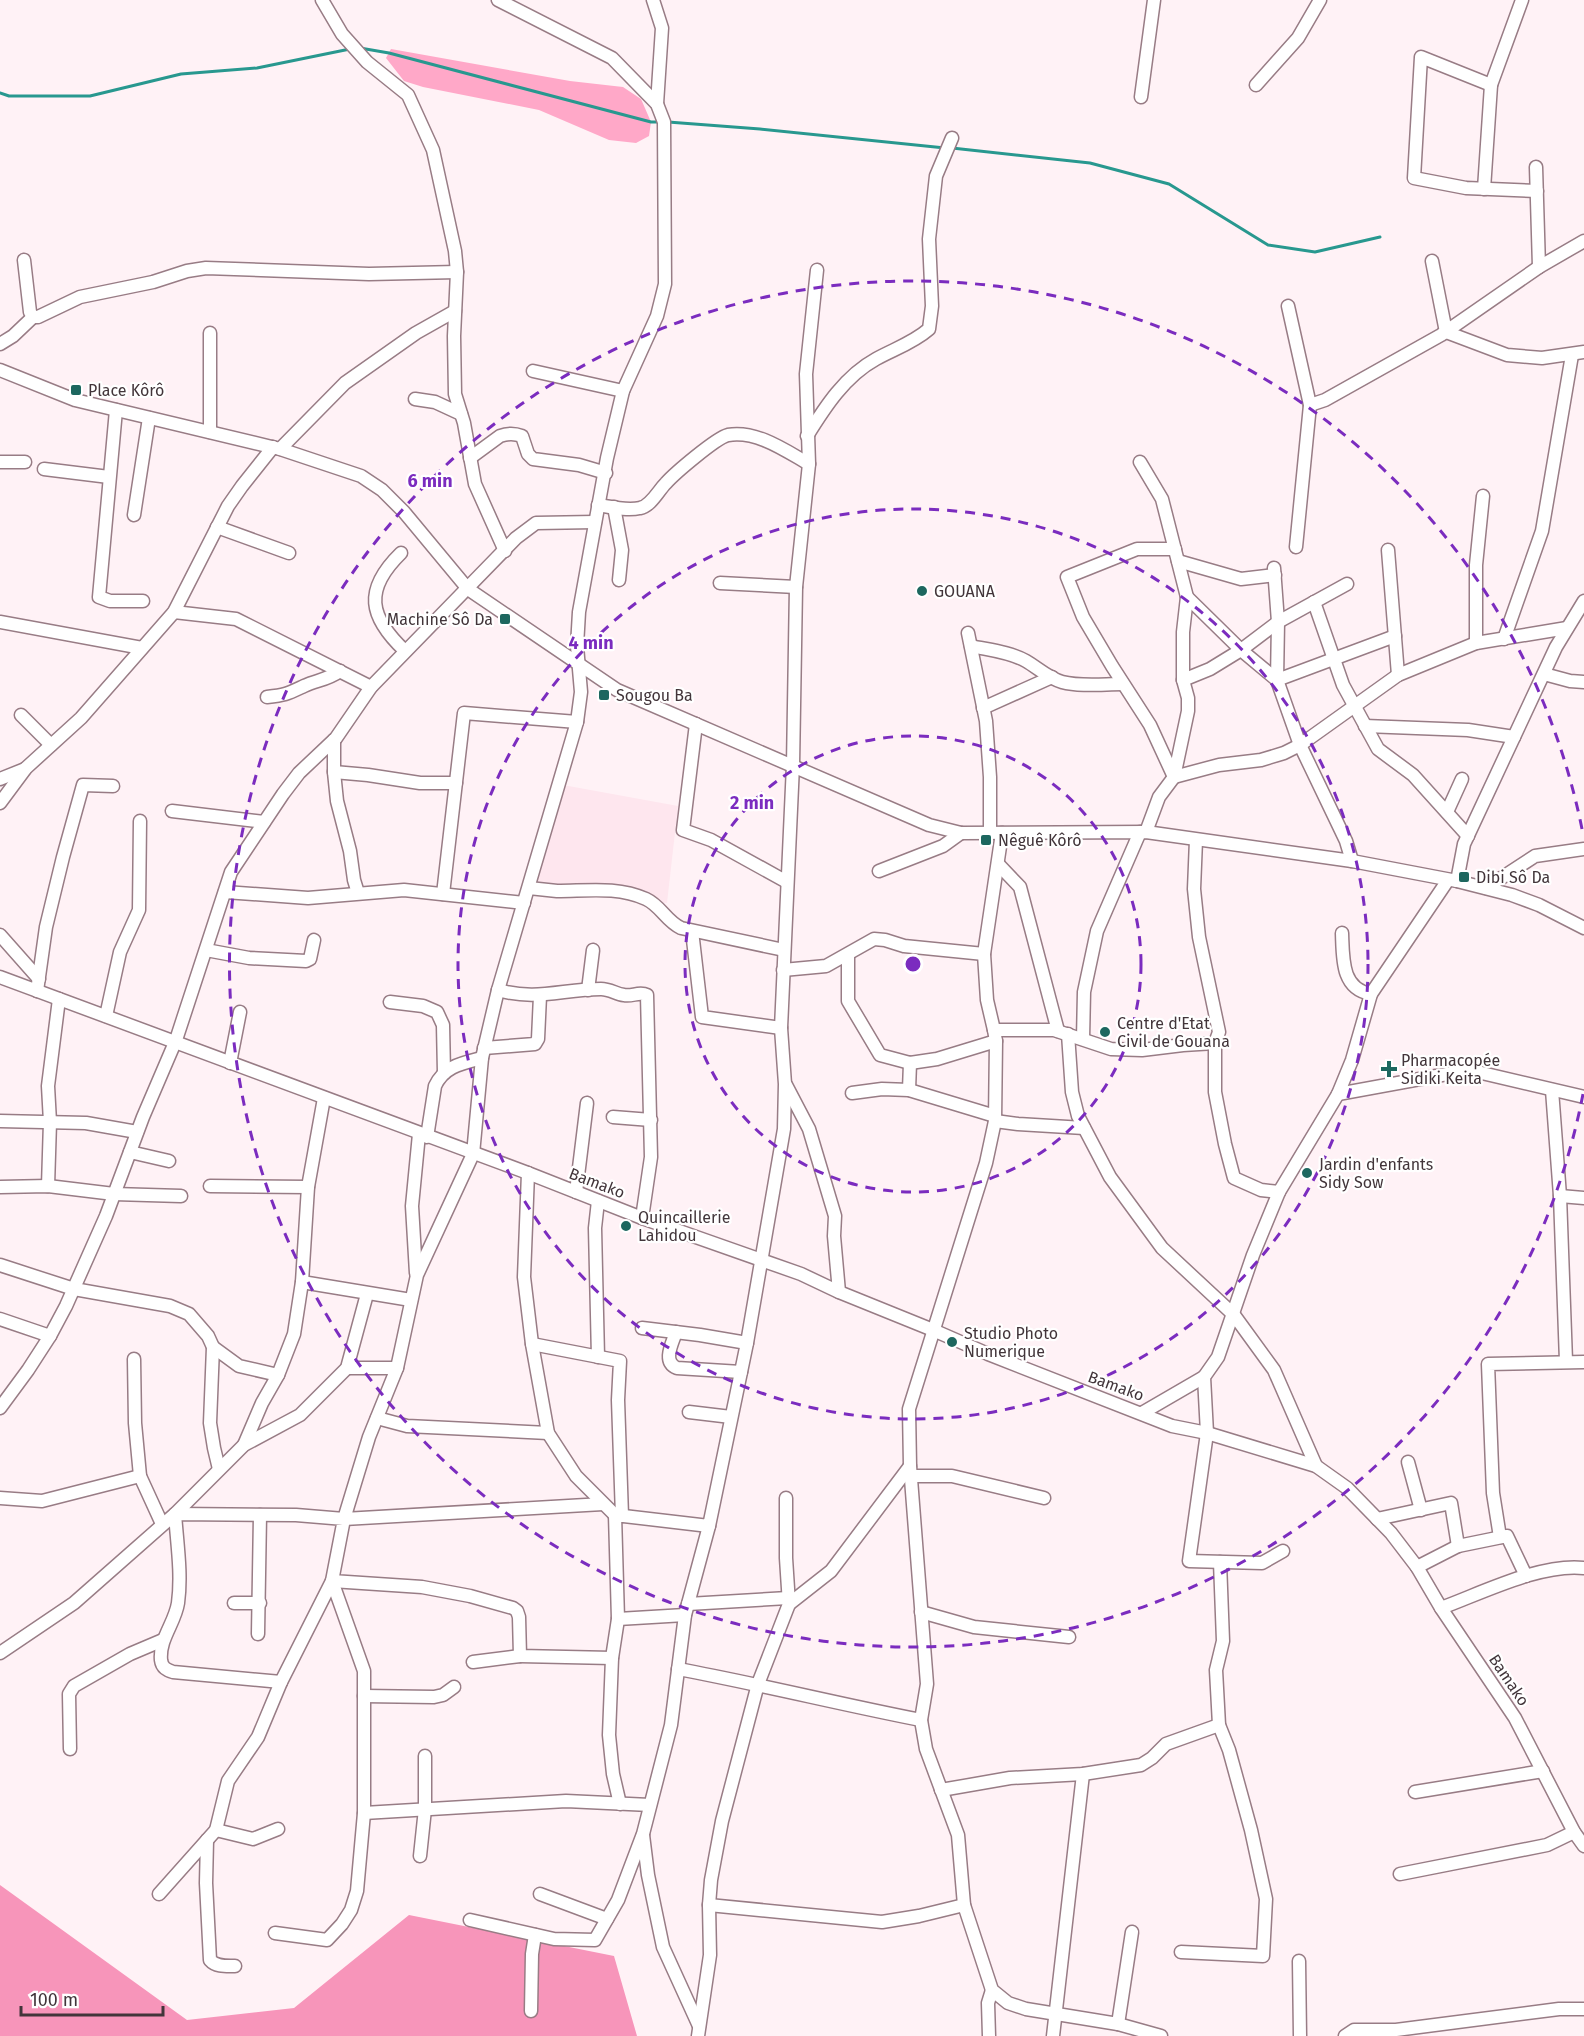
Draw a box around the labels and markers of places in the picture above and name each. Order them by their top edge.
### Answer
place label: Place Kôrô [88,381,164,400]
marker: Place Kôrô [69,383,83,397]
place label: GOUANA [934,582,996,601]
marker: GOUANA [915,584,929,598]
place label: Machine Sô Da [387,610,493,629]
marker: Machine Sô Da [498,612,512,626]
place label: Sougou Ba [616,686,693,705]
marker: Sougou Ba [597,688,611,702]
place label: Nêguê Kôrô [998,831,1082,850]
marker: Nêguê Kôrô [979,833,993,847]
place label: Dibi Sô Da [1476,868,1550,887]
marker: Dibi Sô Da [1457,870,1471,884]
centre of rings [903,954,923,974]
place label: Centre d'Etat Civil de Gouana [1117,1014,1230,1051]
marker: Centre d'Etat Civil de Gouana [1098,1025,1112,1039]
place label: Pharmacopée Sidiki Keita [1401,1051,1500,1088]
marker: Pharmacopée Sidiki Keita [1382,1062,1396,1076]
place label: Jardin d'enfants Sidy Sow [1319,1155,1433,1192]
marker: Jardin d'enfants Sidy Sow [1300,1166,1314,1180]
place label: Quincaillerie Lahidou [638,1208,730,1245]
marker: Quincaillerie Lahidou [619,1219,633,1233]
place label: Studio Photo Numerique [964,1324,1058,1361]
marker: Studio Photo Numerique [945,1335,959,1349]

